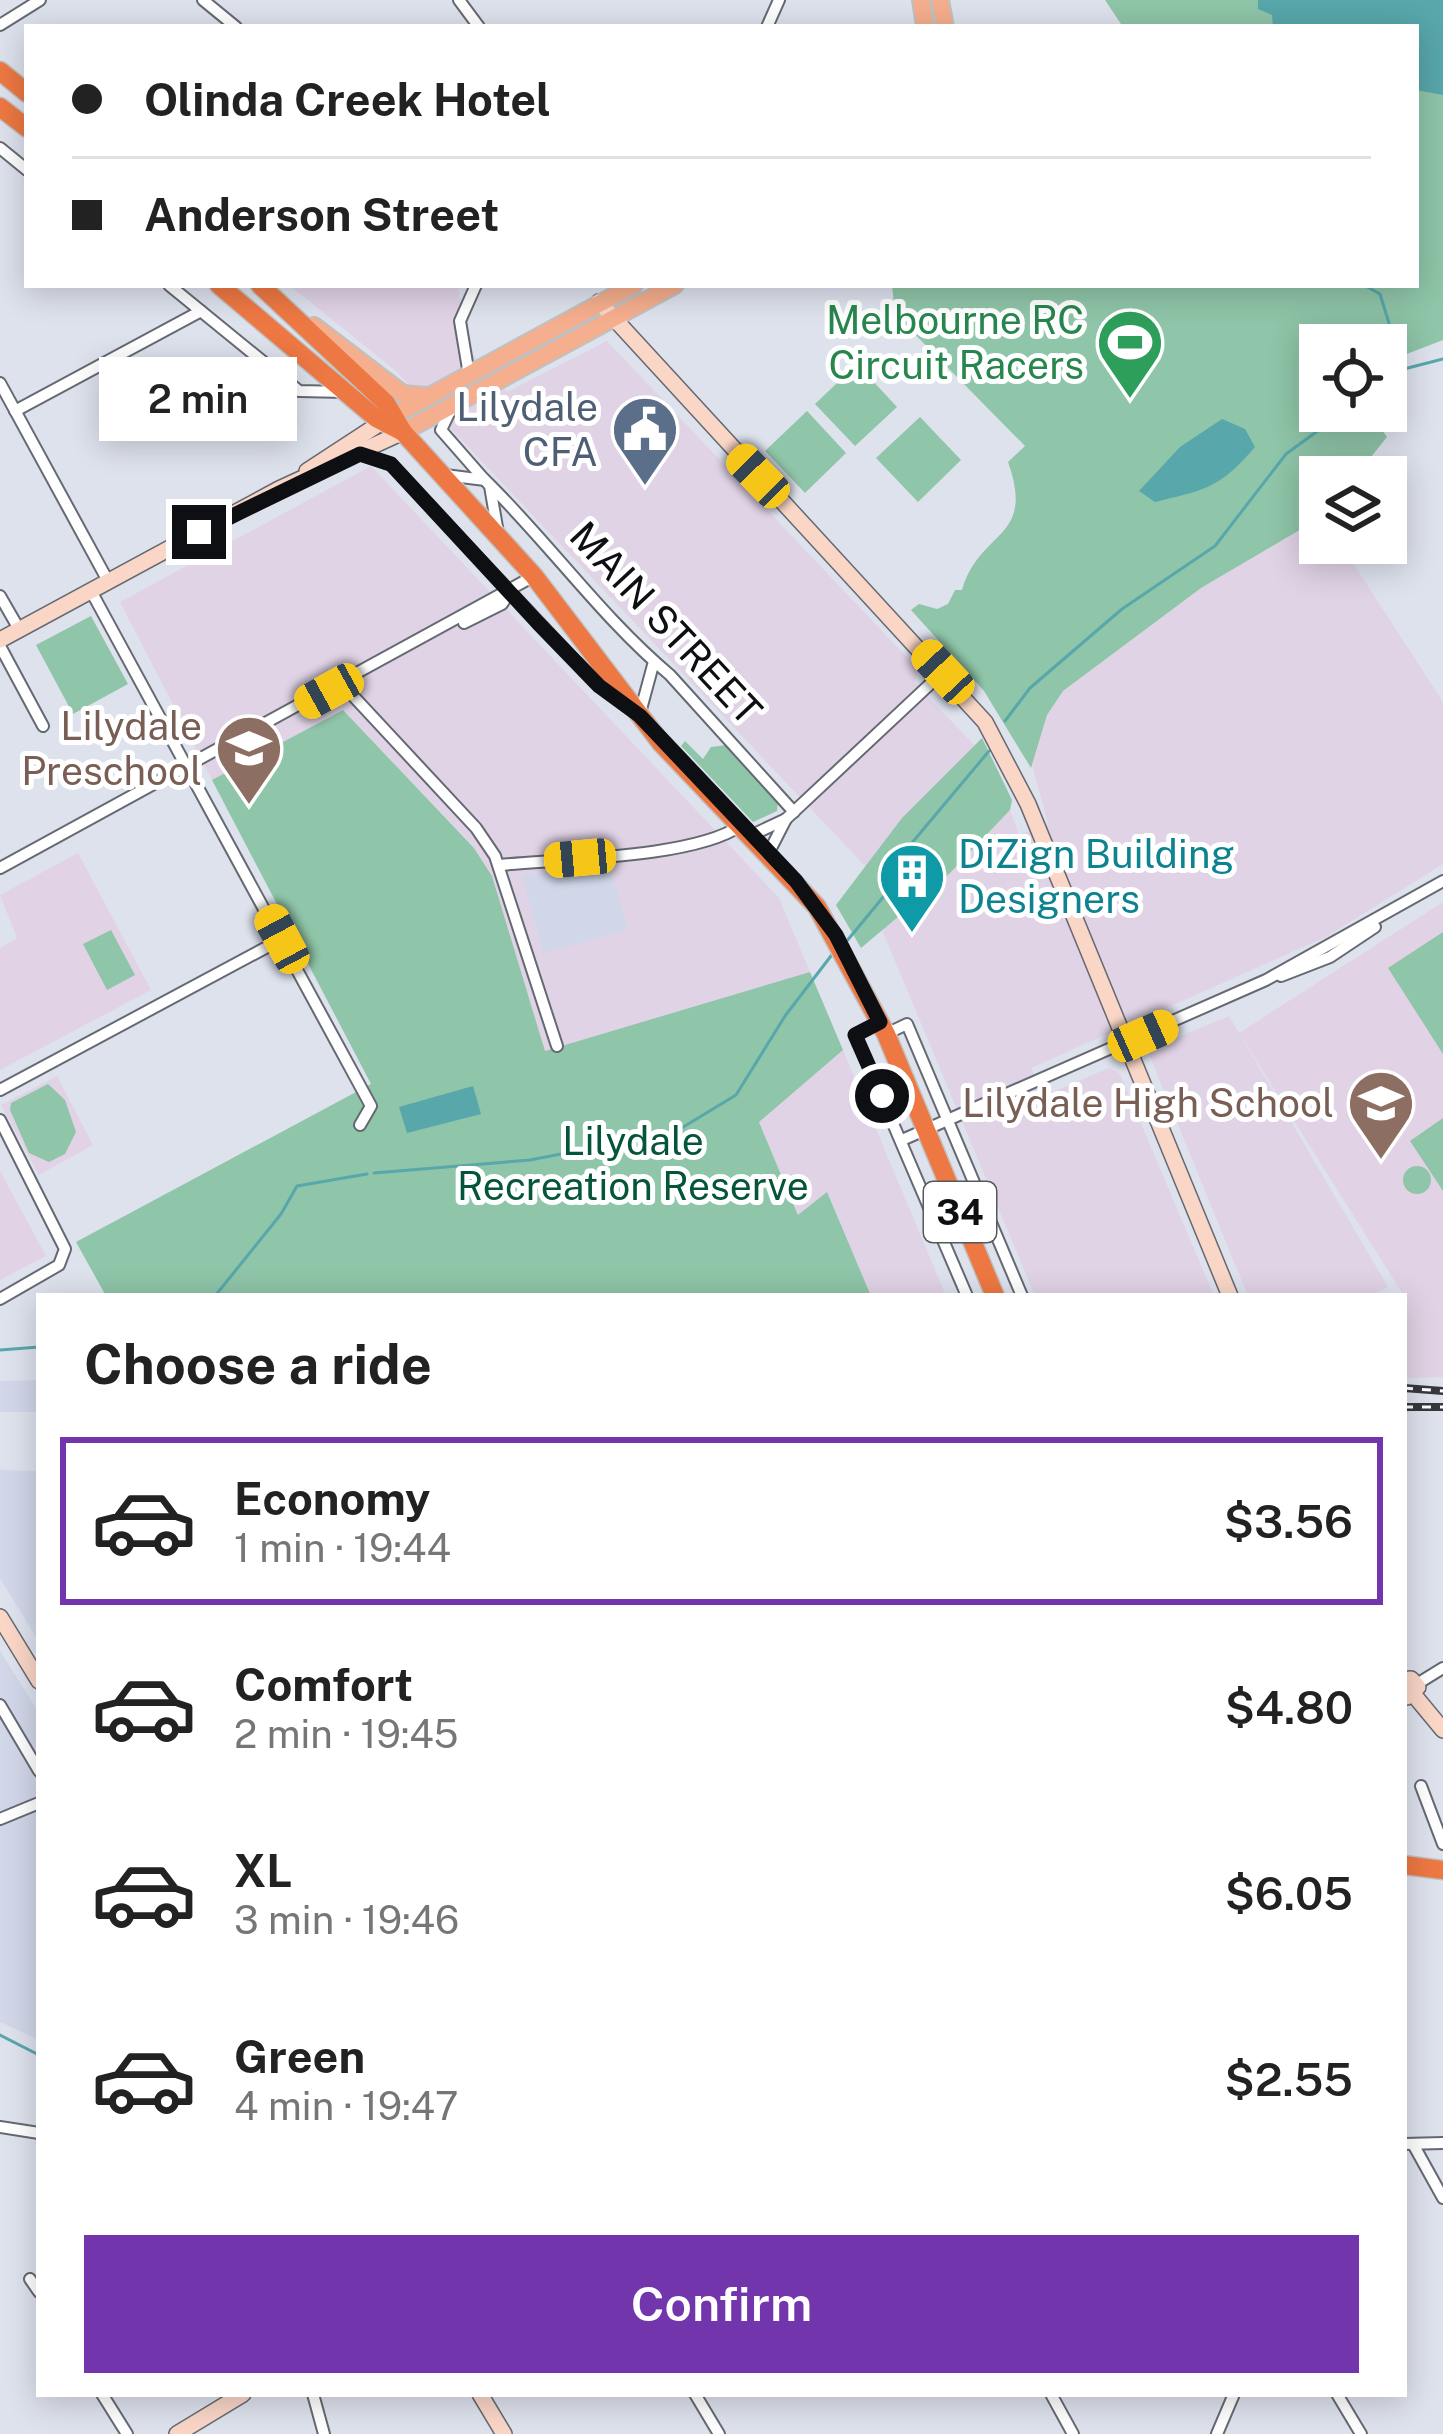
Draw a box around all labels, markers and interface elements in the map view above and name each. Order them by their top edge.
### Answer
text: Olinda Creek Hotel [144,73,551,126]
text: Anderson Street [144,188,499,241]
place label: Melbourne RC Circuit Racers [826,297,1084,388]
sports icon: Melbourne RC Circuit Racers [1095,307,1165,401]
map controls [1299,324,1407,564]
button: locate [1299,324,1407,432]
callout: 2 min [100,358,298,442]
text: 2 min [148,376,248,422]
place label: Lilydale CFA [456,384,598,475]
public building icon: Lilydale CFA [610,394,680,488]
car [720,438,796,514]
button: layers [1299,456,1407,564]
route end [172,505,226,559]
street label: MAIN STREET [561,512,771,734]
car [905,633,981,711]
car [289,658,369,724]
place label: Lilydale Preschool [21,703,202,794]
school or university icon: Lilydale Preschool [214,713,284,807]
place label: DiZign Building Designers [958,831,1235,922]
car [543,837,617,879]
building icon: DiZign Building Designers [877,841,947,935]
car [249,899,315,979]
car [1103,1005,1183,1067]
school or university icon: Lilydale High School [1346,1068,1416,1162]
route start [855,1069,909,1123]
place label: Lilydale High School [962,1080,1334,1126]
park label: Lilydale Recreation Reserve [457,1118,809,1209]
road number: 34 [924,1182,996,1242]
text: Choose a ride [84,1333,432,1396]
icon: car [90,1467,198,1575]
text: Economy [234,1472,430,1525]
text: $3.56 [1224,1495,1353,1548]
text: 1 min · 19:44 [234,1525,451,1571]
icon: car [90,1653,198,1761]
text: Comfort [234,1658,413,1711]
text: $4.80 [1225,1681,1353,1734]
text: 2 min · 19:45 [234,1711,458,1757]
icon: car [90,1839,198,1947]
text: XL [234,1844,292,1897]
text: $6.05 [1225,1867,1353,1920]
text: 3 min · 19:46 [234,1897,459,1943]
icon: car [90,2025,198,2133]
text: Green [234,2030,365,2083]
text: $2.55 [1225,2053,1353,2106]
text: 4 min · 19:47 [234,2083,458,2129]
button: Confirm [84,2235,1359,2373]

